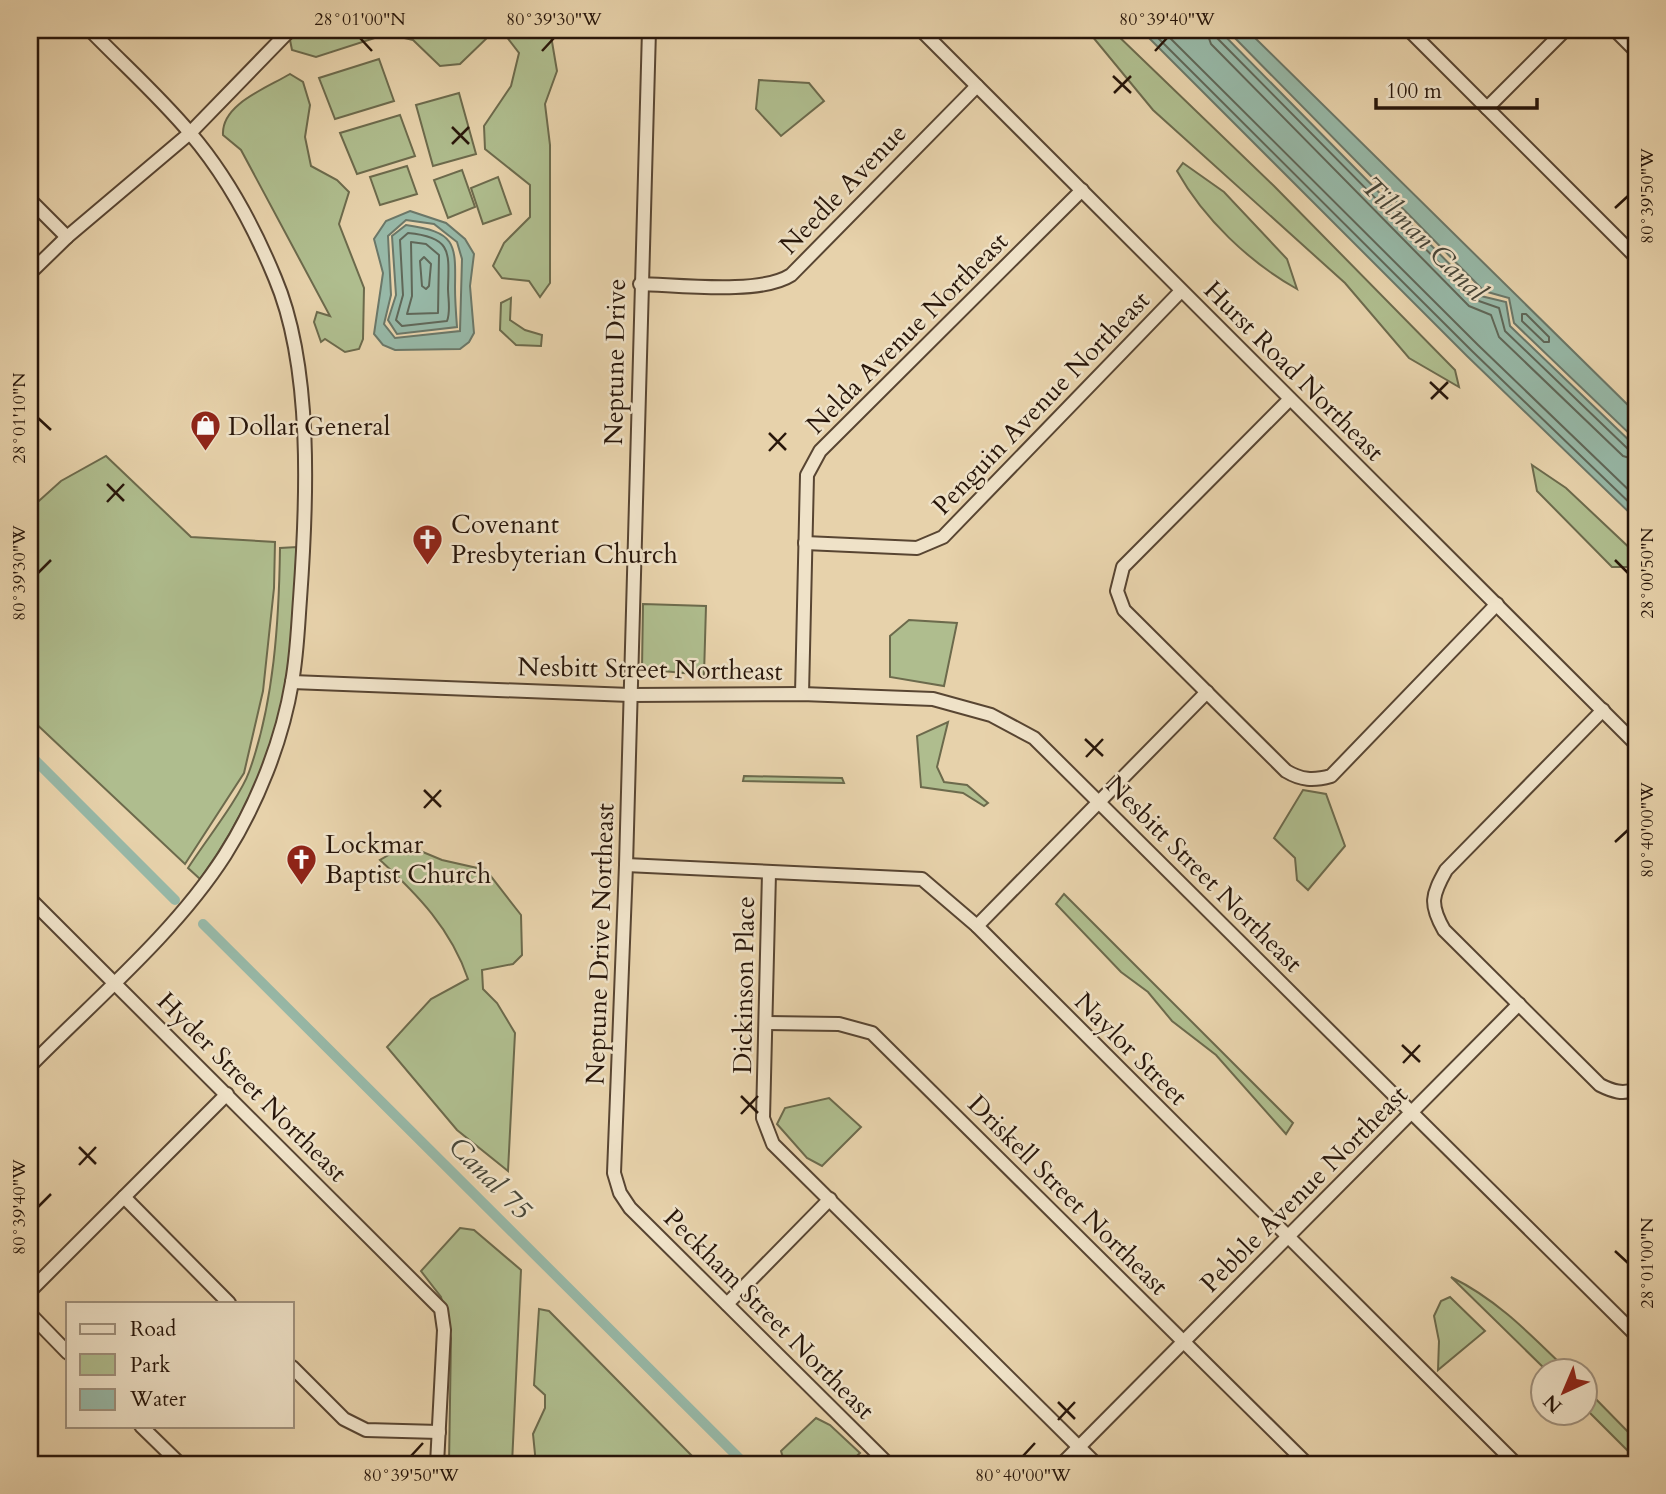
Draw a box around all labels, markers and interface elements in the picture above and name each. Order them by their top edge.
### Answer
text: 28°01'00"N [314,7,406,32]
text: 80°39'30"W [506,7,602,32]
text: 80°39'40"W [1119,7,1215,32]
scale bar [1376,66,1536,110]
text: 100 m [1386,77,1442,106]
street label: Needle Avenue [772,116,914,262]
text: 80°39'50"W [1635,148,1660,244]
water label: Tillman Canal [1353,168,1496,311]
street label: Nelda Avenue Northeast [798,224,1016,442]
street label: Hurst Road Northeast [1196,273,1392,469]
street label: Neptune Drive [596,278,634,446]
street label: Penguin Avenue Northeast [924,283,1158,523]
text: 28°01'10"N [7,372,32,464]
shop icon: Dollar General [188,409,222,453]
place label: Dollar General [228,409,391,444]
place label: Covenant Presbyterian Church [451,507,678,572]
church icon: Covenant Presbyterian Church [411,522,445,566]
text: 80°39'30"W [7,525,32,621]
text: 28°00'50"N [1635,527,1660,619]
street label: Nesbitt Street Northeast [517,649,783,689]
street label: Nesbitt Street Northeast [1098,768,1310,980]
text: 80°40'00"W [1635,782,1660,878]
street label: Neptune Drive Northeast [578,803,622,1085]
place label: Lockmar Baptist Church [325,827,491,892]
church icon: Lockmar Baptist Church [285,842,319,886]
street label: Dickinson Place [725,896,763,1074]
street label: Hyder Street Northeast [149,984,355,1190]
street label: Naylor Street [1067,985,1195,1113]
street label: Pebble Avenue Northeast [1193,1078,1415,1300]
street label: Driskell Street Northeast [960,1087,1176,1303]
water label: Canal 75 [440,1128,540,1228]
text: 80°39'40"W [7,1159,32,1255]
street label: Peckham Street Northeast [656,1201,882,1427]
text: 28°01'00"N [1635,1217,1660,1309]
legend [66,1302,294,1428]
text: Road [130,1315,176,1344]
text: Park [130,1351,171,1380]
north arrow [1530,1358,1600,1428]
text: Water [129,1385,186,1414]
text: N [1538,1388,1568,1419]
text: 80°39'50"W [363,1463,459,1488]
text: 80°40'00"W [975,1463,1071,1488]

